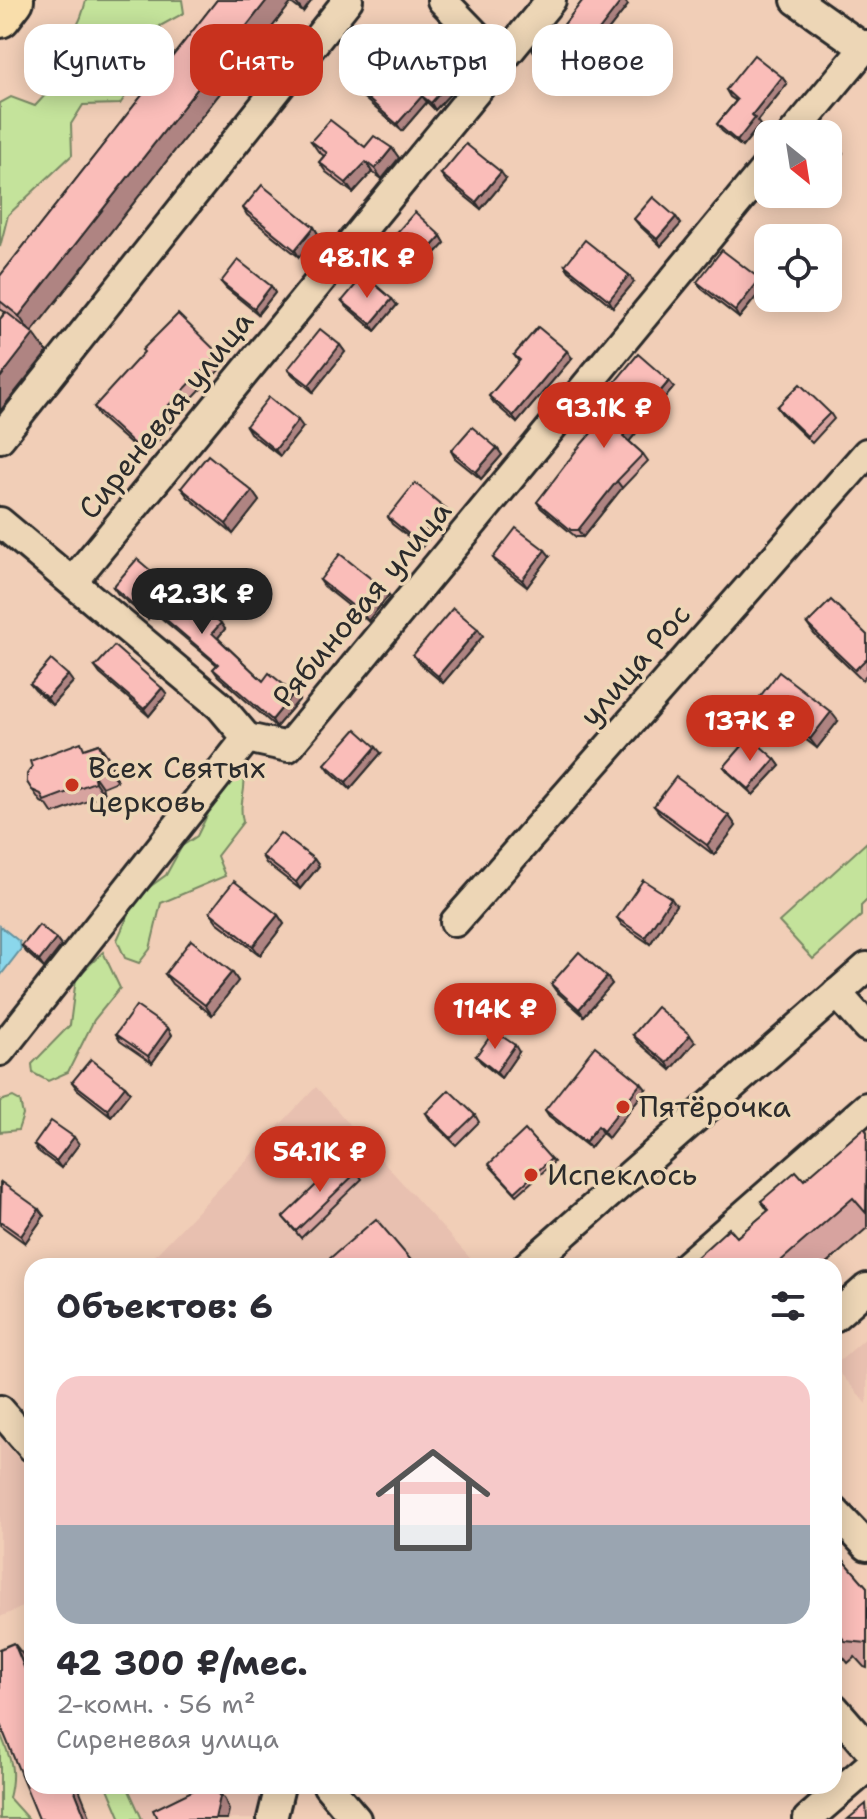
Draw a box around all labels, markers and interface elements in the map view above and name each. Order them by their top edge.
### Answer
chip: Купить [24,24,174,96]
chip: Снять [190,24,323,96]
chip: Фильтры [339,24,516,96]
chip: Новое [532,24,673,96]
north arrow [754,120,842,208]
map controls [754,120,842,312]
button: locate [754,224,842,312]
pin: 48.1K ₽ [293,232,441,300]
text: 48.1K ₽ [318,240,416,275]
street label: Сиреневая улица [69,302,263,527]
pin: 93.1K ₽ [530,382,678,450]
text: 93.1K ₽ [555,390,653,425]
street label: Рябиновая улица [263,491,461,716]
pin: 42.3K ₽ [128,568,276,636]
text: 42.3K ₽ [150,576,254,611]
street label: улица Рос [570,594,699,735]
pin: 137K ₽ [685,695,815,763]
text: 137K ₽ [704,703,796,738]
place label: Всех Святых церковь [88,747,266,822]
marker: Всех Святых церковь [63,776,81,794]
pin: 114K ₽ [430,983,560,1051]
text: 114K ₽ [452,991,538,1026]
place label: Пятёрочка [639,1086,791,1127]
marker: Пятёрочка [614,1098,632,1116]
pin: 54.1K ₽ [246,1126,394,1194]
text: 54.1K ₽ [273,1134,367,1169]
place label: Испеклось [547,1154,697,1195]
marker: Испеклось [522,1166,540,1184]
text: Объектов: 6 [56,1283,273,1329]
icon: filters [766,1284,810,1328]
icon: home [361,1428,505,1572]
text: 42 300 ₽/мес. [56,1640,308,1686]
text: 2-комн. · 56 m² [56,1686,256,1721]
text: Сиреневая улица [56,1721,279,1756]

